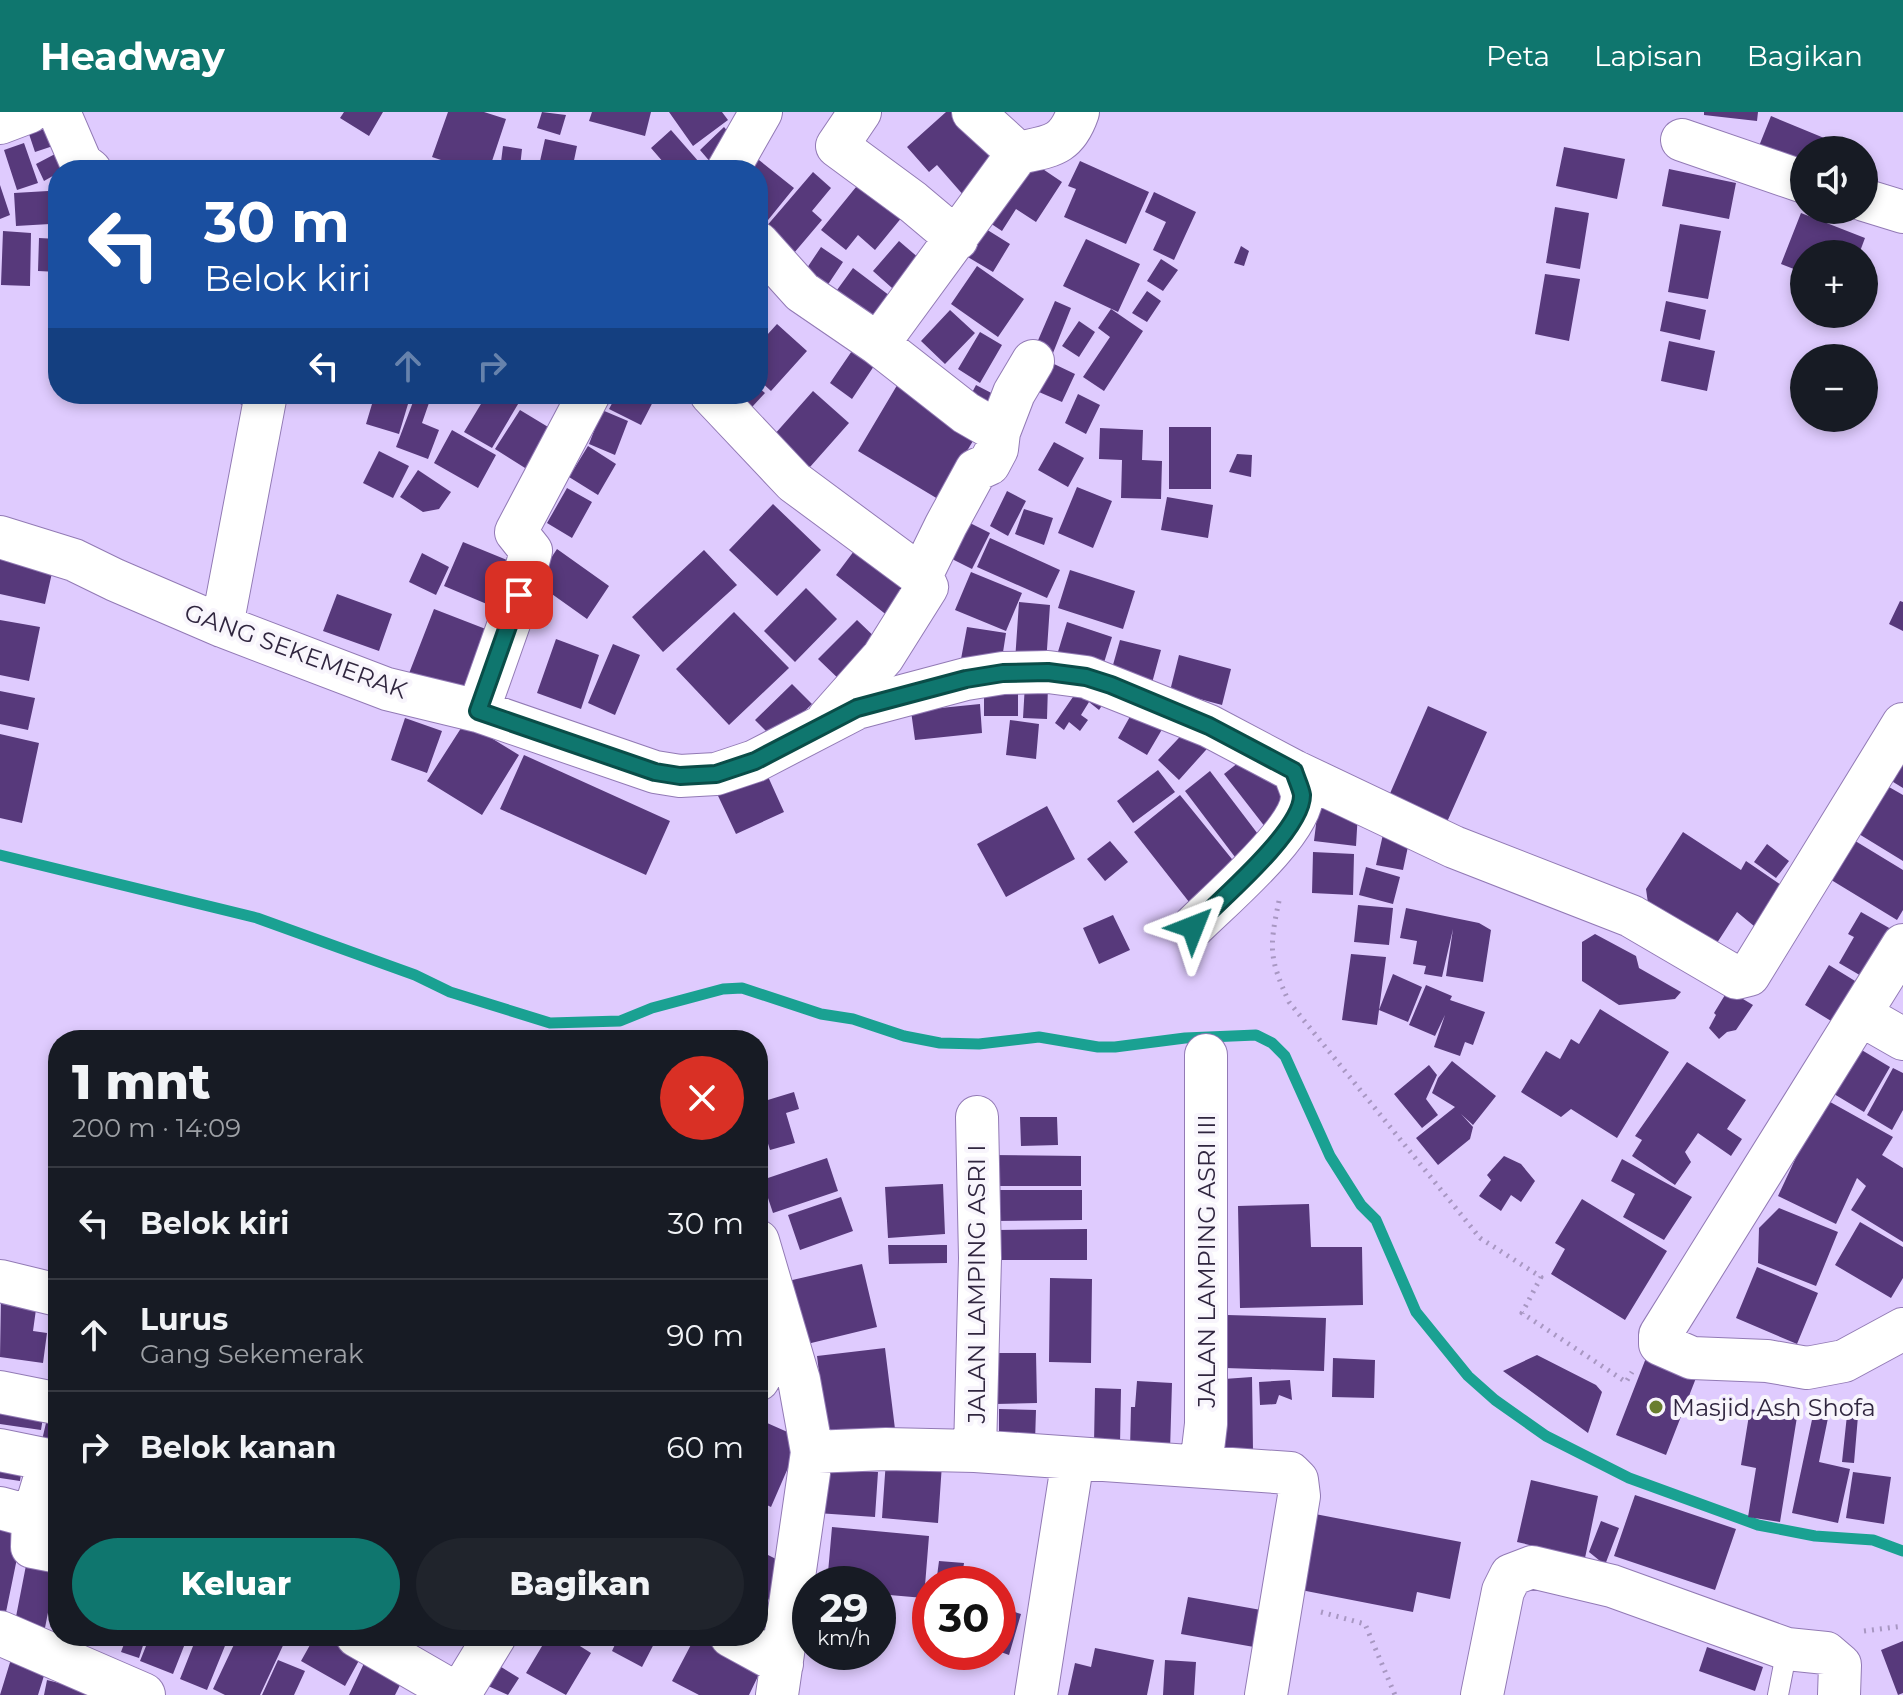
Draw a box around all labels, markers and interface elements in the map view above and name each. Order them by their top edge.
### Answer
text: Headway [40,33,225,80]
text: Peta [1486,39,1550,73]
text: Lapisan [1594,39,1703,73]
text: Bagikan [1747,39,1863,73]
map controls [1790,136,1878,432]
button: sound [1790,136,1878,224]
text: 30 m [204,188,350,256]
icon: left [72,192,176,296]
button: + [1790,240,1878,328]
text: Belok kiri [204,256,371,300]
icon: left [302,344,346,388]
icon: ahead [386,344,430,388]
icon: right [470,344,514,388]
button: − [1790,344,1878,432]
pin [485,561,553,629]
icon: arrive [497,573,541,617]
street label: GANG SEKEMERAK [181,597,411,705]
position arrow [1151,885,1235,969]
text: 1 mnt [72,1053,210,1111]
button: close [660,1056,744,1140]
text: 200 m · 14:09 [72,1112,241,1144]
street label: JALAN LAMPING ASRI III [1192,1114,1221,1409]
street label: JALAN LAMPING ASRI I [962,1145,991,1424]
icon: left [72,1201,116,1245]
text: Belok kiri [140,1205,289,1242]
text: 30 m [668,1205,744,1242]
text: Lurus [140,1301,228,1338]
icon: ahead [72,1313,116,1357]
text: 90 m [666,1317,744,1354]
text: Gang Sekemerak [140,1338,364,1370]
place label: Masjid Ash Shofa [1672,1393,1876,1422]
marker: Masjid Ash Shofa [1647,1398,1665,1416]
icon: right [72,1425,116,1469]
text: Belok kanan [140,1429,337,1466]
text: 60 m [666,1429,744,1466]
button: Keluar [72,1538,400,1630]
button: Bagikan [416,1538,744,1630]
speed limit sign: 30 [912,1566,1016,1670]
text: 29 [819,1583,869,1632]
text: km/h [817,1626,871,1650]

